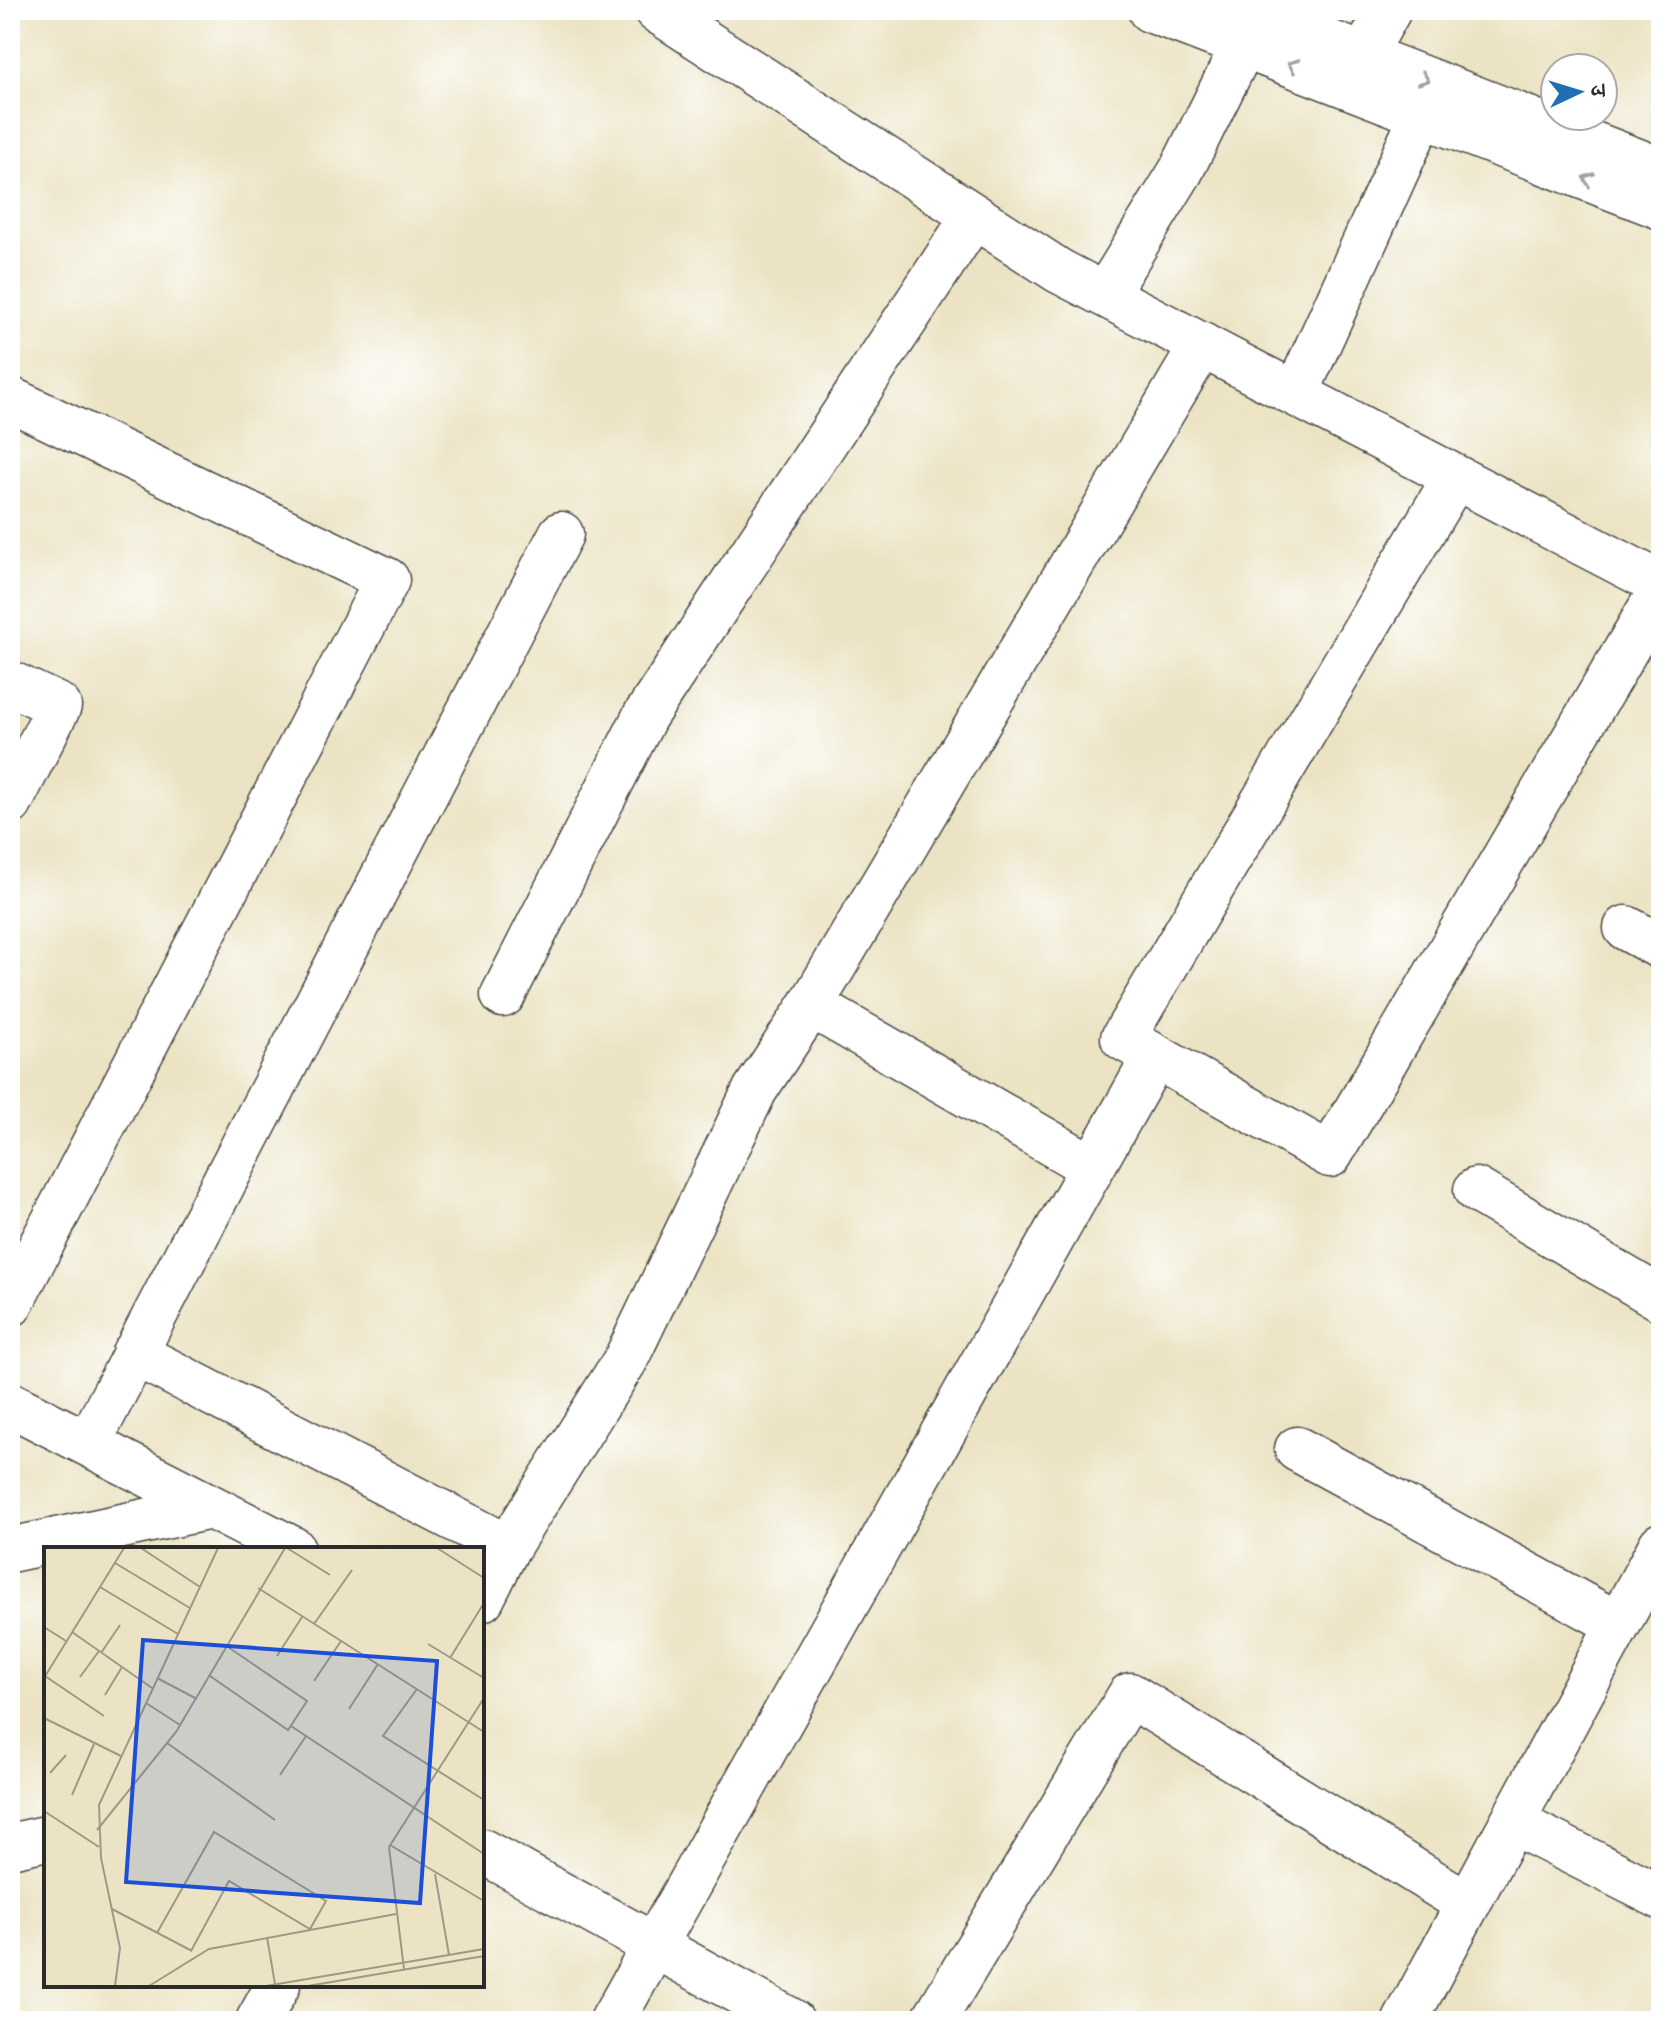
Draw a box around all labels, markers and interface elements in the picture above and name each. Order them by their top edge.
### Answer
north arrow [1539,52,1619,132]
one-way arrow [1287,58,1301,75]
one-way arrow [1416,69,1430,85]
text: उ [1580,82,1612,99]
one-way arrow [1582,172,1596,189]
inset map [44,1547,484,1987]

